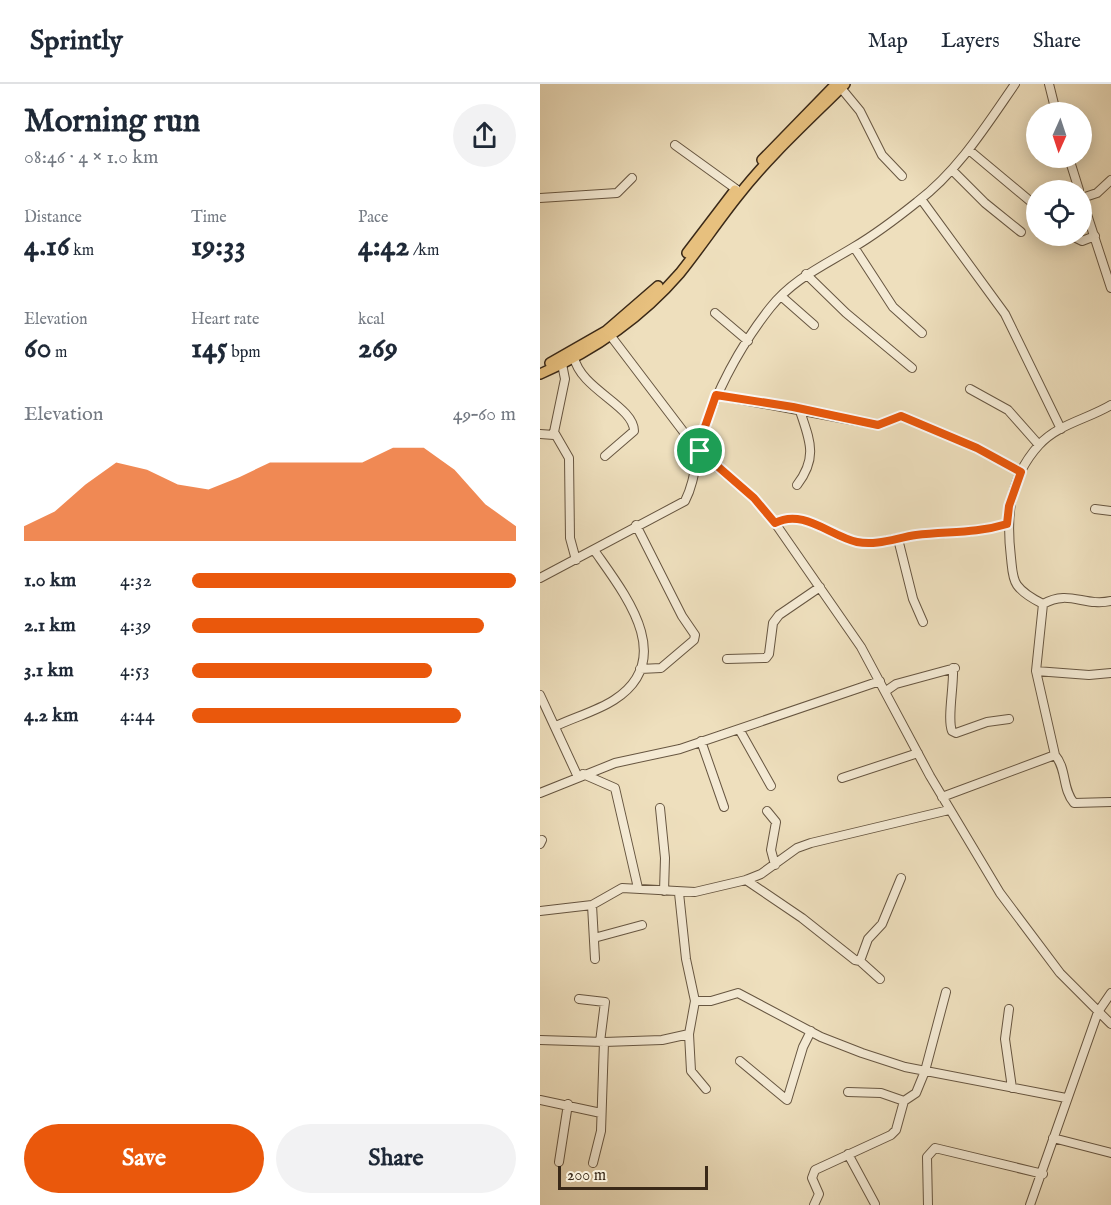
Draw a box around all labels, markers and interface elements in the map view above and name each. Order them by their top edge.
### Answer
text: Sprintly [30,24,123,59]
text: Map [868,28,908,55]
text: Layers [941,28,1000,55]
text: Share [1033,28,1081,55]
text: Morning run [24,101,200,143]
north arrow [1026,102,1092,168]
map controls [1026,102,1092,246]
button: share [453,104,516,167]
text: 08:46 · 4 × 1.0 km [24,145,158,170]
button: locate [1026,180,1092,246]
text: Distance [24,208,82,228]
text: Time [191,208,227,228]
text: Pace [358,208,388,228]
text: 4.16 [24,228,70,266]
text: 19:33 [191,228,246,266]
text: 4:42 [358,228,409,266]
text: km [70,241,94,261]
text: /km [409,241,439,261]
text: Elevation [24,310,87,330]
text: Heart rate [191,310,259,330]
text: kcal [358,310,385,330]
text: 60 [24,330,51,368]
text: 145 [191,330,228,368]
text: 269 [358,330,398,368]
text: m [51,343,67,363]
text: bpm [228,343,261,363]
text: Elevation [24,402,103,427]
text: 49–60 m [453,402,516,427]
pin [674,425,725,476]
icon: arrive [683,434,716,467]
text: 1.0 km [24,568,76,593]
text: 4:32 [120,568,152,593]
text: 2.1 km [24,613,76,638]
text: 4:39 [120,613,151,638]
text: 3.1 km [24,658,74,683]
text: 4:53 [120,658,150,683]
text: 4.2 km [24,703,78,728]
text: 4:44 [120,703,155,728]
button: Save [24,1124,264,1193]
button: Share [276,1124,516,1193]
scale bar [558,1163,708,1190]
text: 200 m [567,1166,606,1186]

